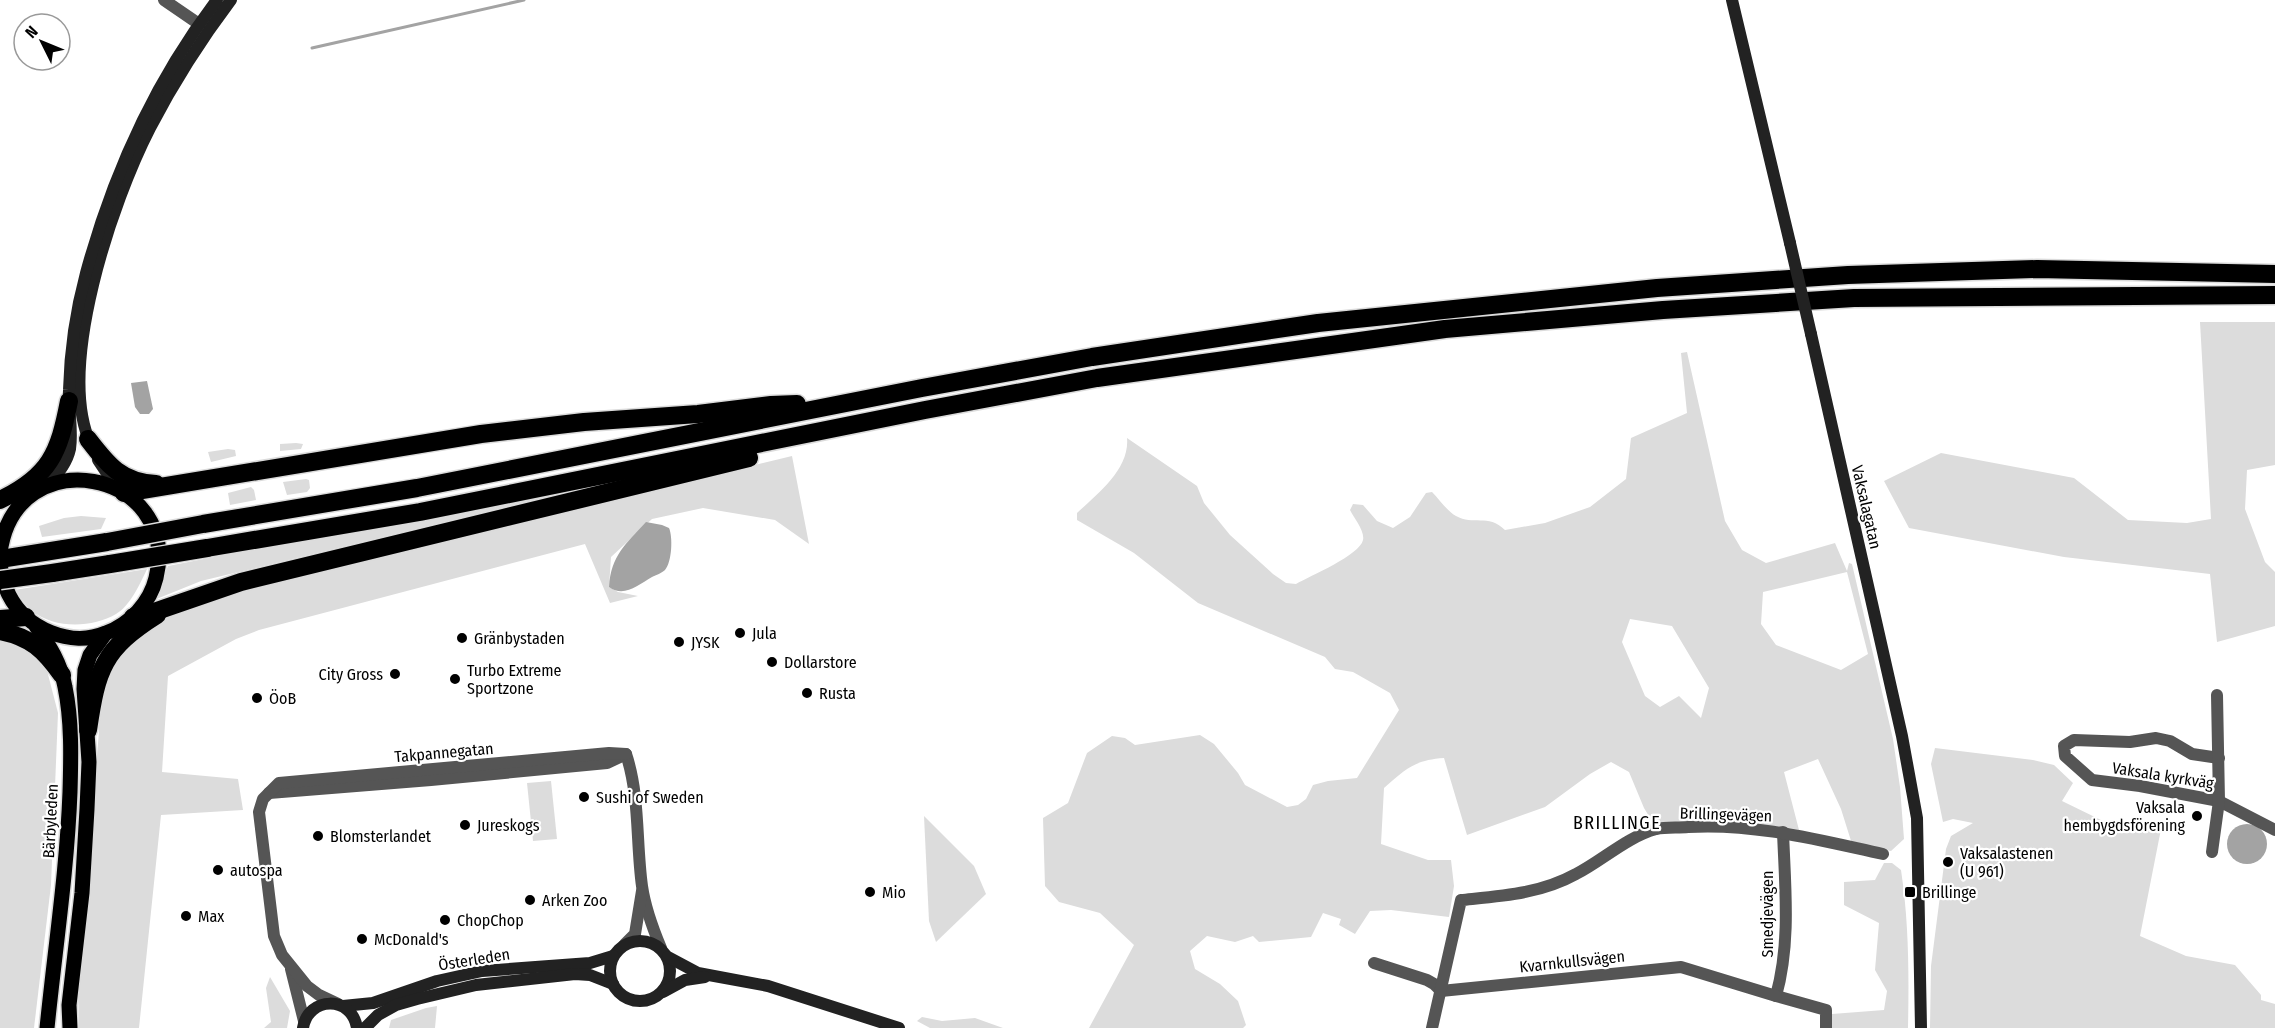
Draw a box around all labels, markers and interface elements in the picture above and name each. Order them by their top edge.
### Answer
north arrow [12,12,72,72]
text: N [21,22,42,42]
street label: Vaksalagatan [1848,463,1885,551]
place label: Jula [752,624,777,643]
marker: Jula [733,626,747,640]
place label: Gränbystaden [474,629,565,648]
marker: Gränbystaden [455,631,469,645]
place label: JYSK [691,633,720,652]
marker: JYSK [672,635,686,649]
place label: Dollarstore [784,653,857,672]
marker: Dollarstore [765,655,779,669]
place label: Turbo Extreme Sportzone [467,661,561,698]
place label: City Gross [319,665,383,684]
marker: City Gross [388,667,402,681]
marker: Turbo Extreme Sportzone [448,672,462,686]
place label: Rusta [819,684,856,703]
marker: Rusta [800,686,814,700]
place label: ÖoB [269,689,296,708]
marker: ÖoB [250,691,264,705]
street label: Takpannegatan [394,739,494,766]
street label: Vaksala kyrkväg [2111,758,2216,793]
street label: Bärbyleden [39,783,62,859]
place label: Sushi of Sweden [596,788,704,807]
marker: Sushi of Sweden [577,790,591,804]
place label: Vaksala hembygdsförening [2064,798,2185,835]
street label: Brillingevägen [1679,803,1773,826]
marker: Vaksala hembygdsförening [2190,809,2204,823]
district label: BRILLINGE [1573,812,1661,834]
place label: Jureskogs [477,816,540,835]
marker: Jureskogs [458,818,472,832]
place label: Blomsterlandet [330,827,432,846]
marker: Blomsterlandet [311,829,325,843]
place label: Vaksalastenen (U 961) [1960,844,2054,881]
marker: Vaksalastenen (U 961) [1941,855,1955,869]
place label: autospa [230,861,283,880]
marker: autospa [211,863,225,877]
street label: Smedjevägen [1758,871,1777,957]
place label: Mio [882,883,906,902]
place label: Brillinge [1922,883,1977,902]
marker: Mio [863,885,877,899]
marker: Brillinge [1903,885,1917,899]
place label: Arken Zoo [542,891,607,910]
marker: Arken Zoo [523,893,537,907]
place label: Max [198,907,224,926]
marker: Max [179,909,193,923]
place label: ChopChop [457,911,524,930]
marker: ChopChop [438,913,452,927]
place label: McDonald's [374,930,449,949]
marker: McDonald's [355,932,369,946]
street label: Österleden [437,944,511,975]
street label: Kvarnkullsvägen [1518,947,1626,976]

